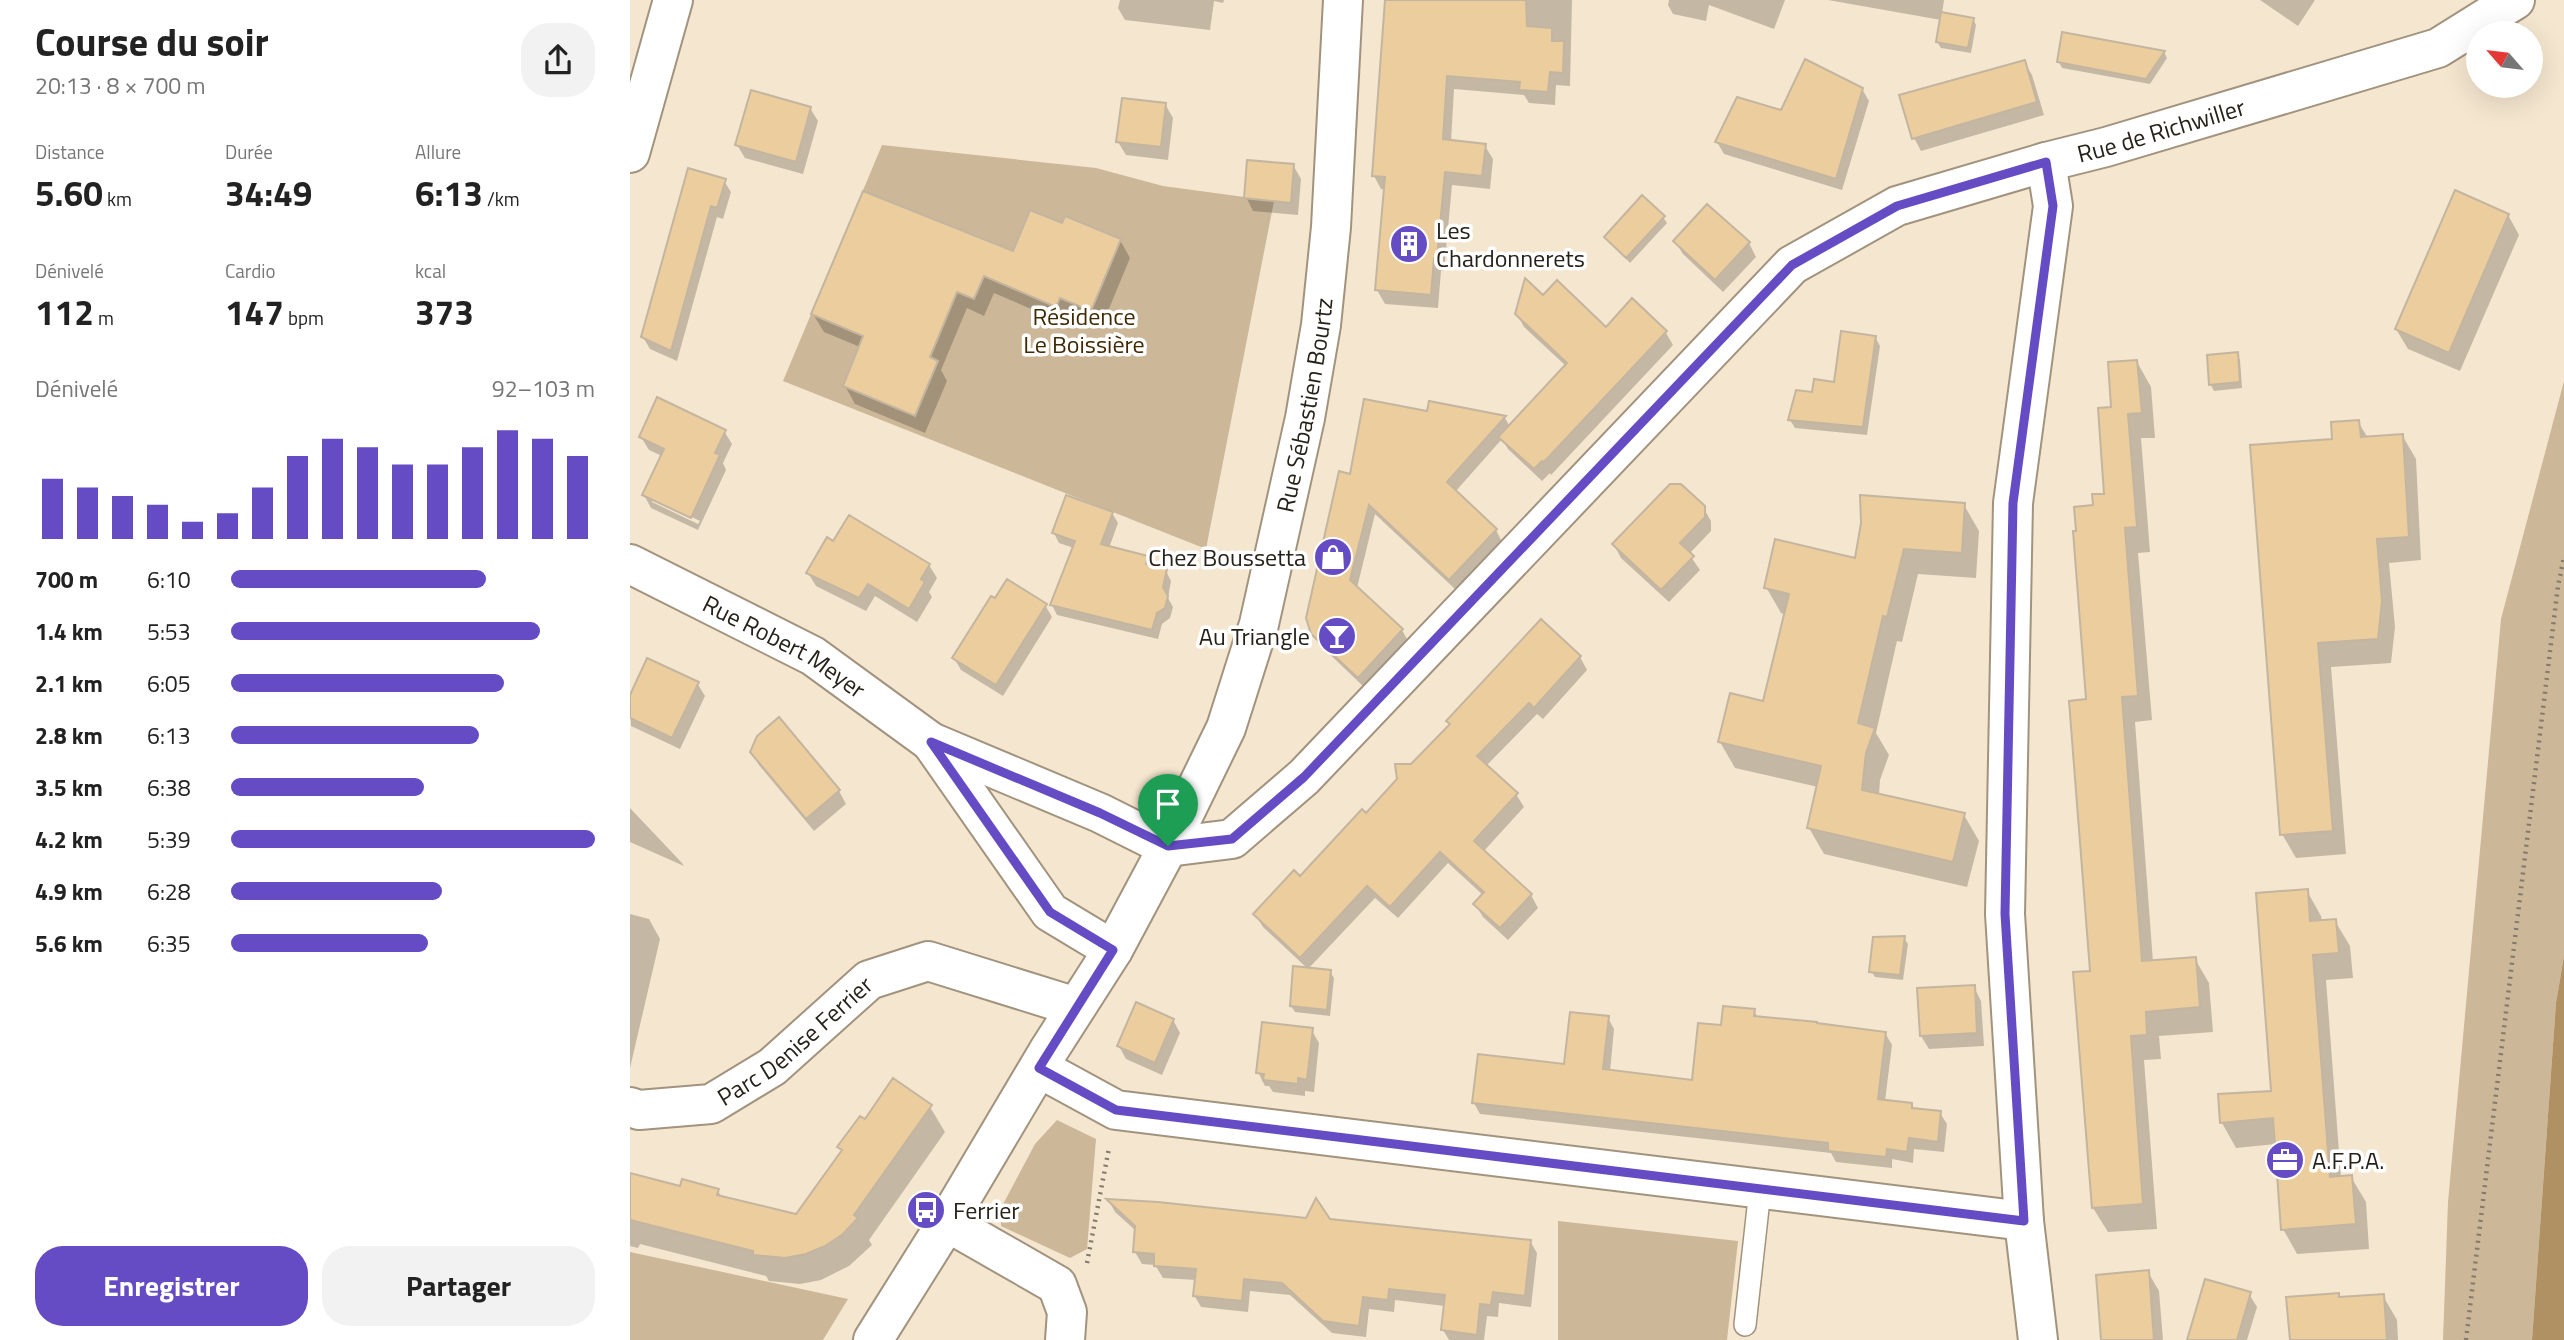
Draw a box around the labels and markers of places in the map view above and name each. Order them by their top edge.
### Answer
place label: Les Chardonnerets [1436,212,1585,276]
building icon: Les Chardonnerets [1388,223,1430,265]
shop icon: Chez Boussetta [1312,536,1354,578]
place label: Chez Boussetta [1148,539,1306,575]
bar icon: Au Triangle [1316,615,1358,657]
place label: Au Triangle [1199,618,1310,654]
pin [1138,774,1198,846]
office icon: A.F.P.A. [2264,1139,2306,1181]
place label: A.F.P.A. [2312,1142,2385,1178]
bus stop icon: Ferrier [905,1189,947,1231]
place label: Ferrier [953,1192,1020,1228]

